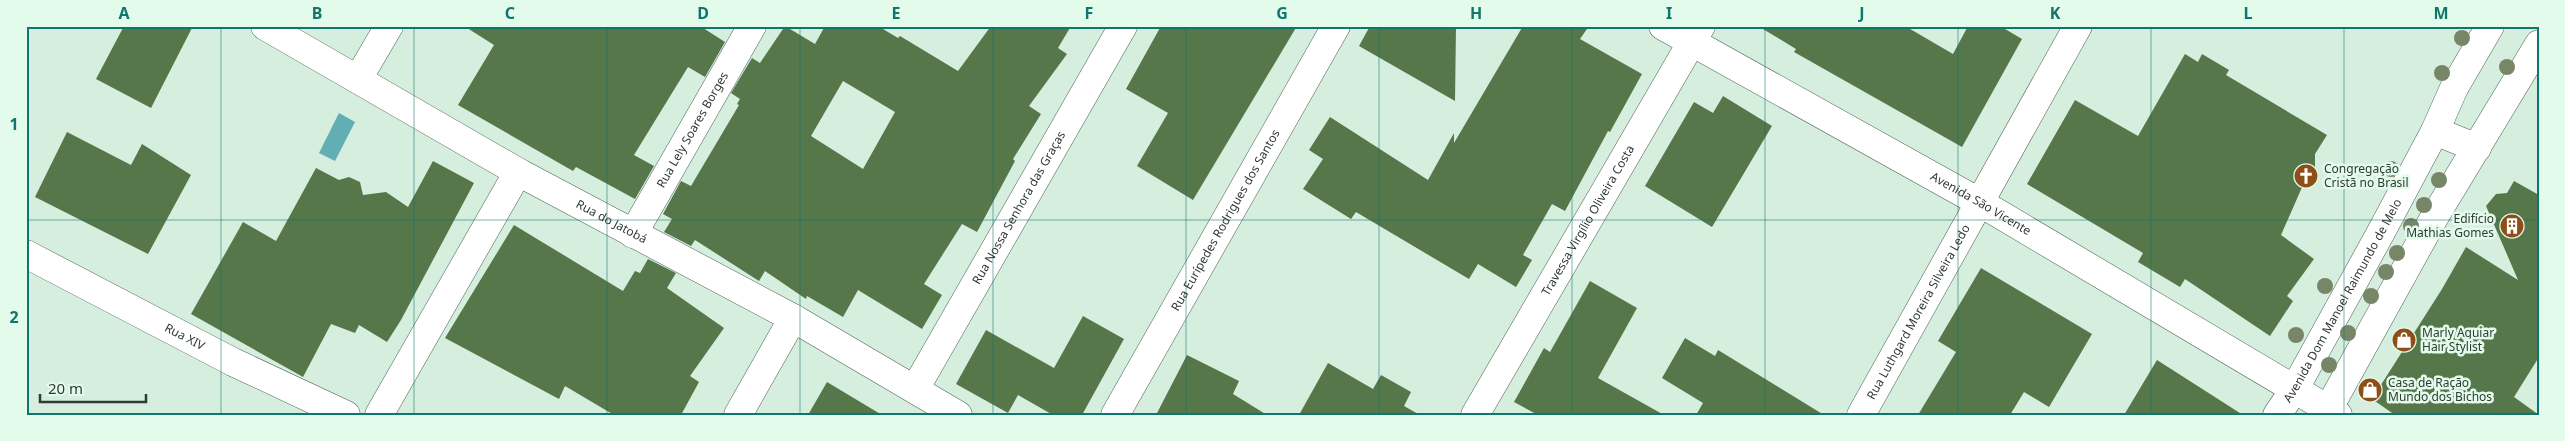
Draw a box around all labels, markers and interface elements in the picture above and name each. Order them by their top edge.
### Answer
text: A [118,2,130,24]
text: B [312,2,322,24]
text: C [505,2,515,24]
text: D [697,2,709,24]
text: E [892,2,901,24]
text: F [1085,2,1093,24]
text: G [1276,2,1288,24]
text: H [1470,2,1482,24]
text: I [1666,2,1672,24]
text: J [1857,2,1865,24]
text: K [2050,2,2061,24]
text: L [2244,2,2253,24]
text: M [2433,2,2449,24]
street label: Rua Lely Soares Borges [652,68,732,191]
text: 1 [9,113,19,135]
street label: Rua Eurípedes Rodrigues dos Santos [1167,126,1284,314]
street label: Rua Nossa Senhora das Graças [968,127,1069,287]
street label: Travessa Virgílio Oliveira Costa [1537,142,1638,299]
place label: Congregação Cristã no Brasil [2324,160,2409,191]
church icon: Congregação Cristã no Brasil [2293,163,2319,189]
street label: Avenida São Vicente [1928,168,2035,239]
street label: Rua do Jatobá [573,195,650,247]
street label: Avenida Dom Manoel Raimundo de Melo [2279,195,2405,406]
place label: Edifício Mathias Gomes [2406,210,2494,241]
building icon: Edifício Mathias Gomes [2499,213,2525,239]
street label: Rua Luthgard Moreira Silveira Ledo [1862,221,1974,402]
text: 2 [9,306,19,328]
street label: Rua XIV [162,319,209,354]
place label: Marly Aguiar Hair Stylist [2422,324,2494,355]
shop icon: Marly Aguiar Hair Stylist [2391,327,2417,353]
scale bar [40,371,146,403]
place label: Casa de Ração Mundo dos Bichos [2388,374,2492,405]
shop icon: Casa de Ração Mundo dos Bichos [2357,377,2383,403]
text: 20 m [48,378,83,398]

